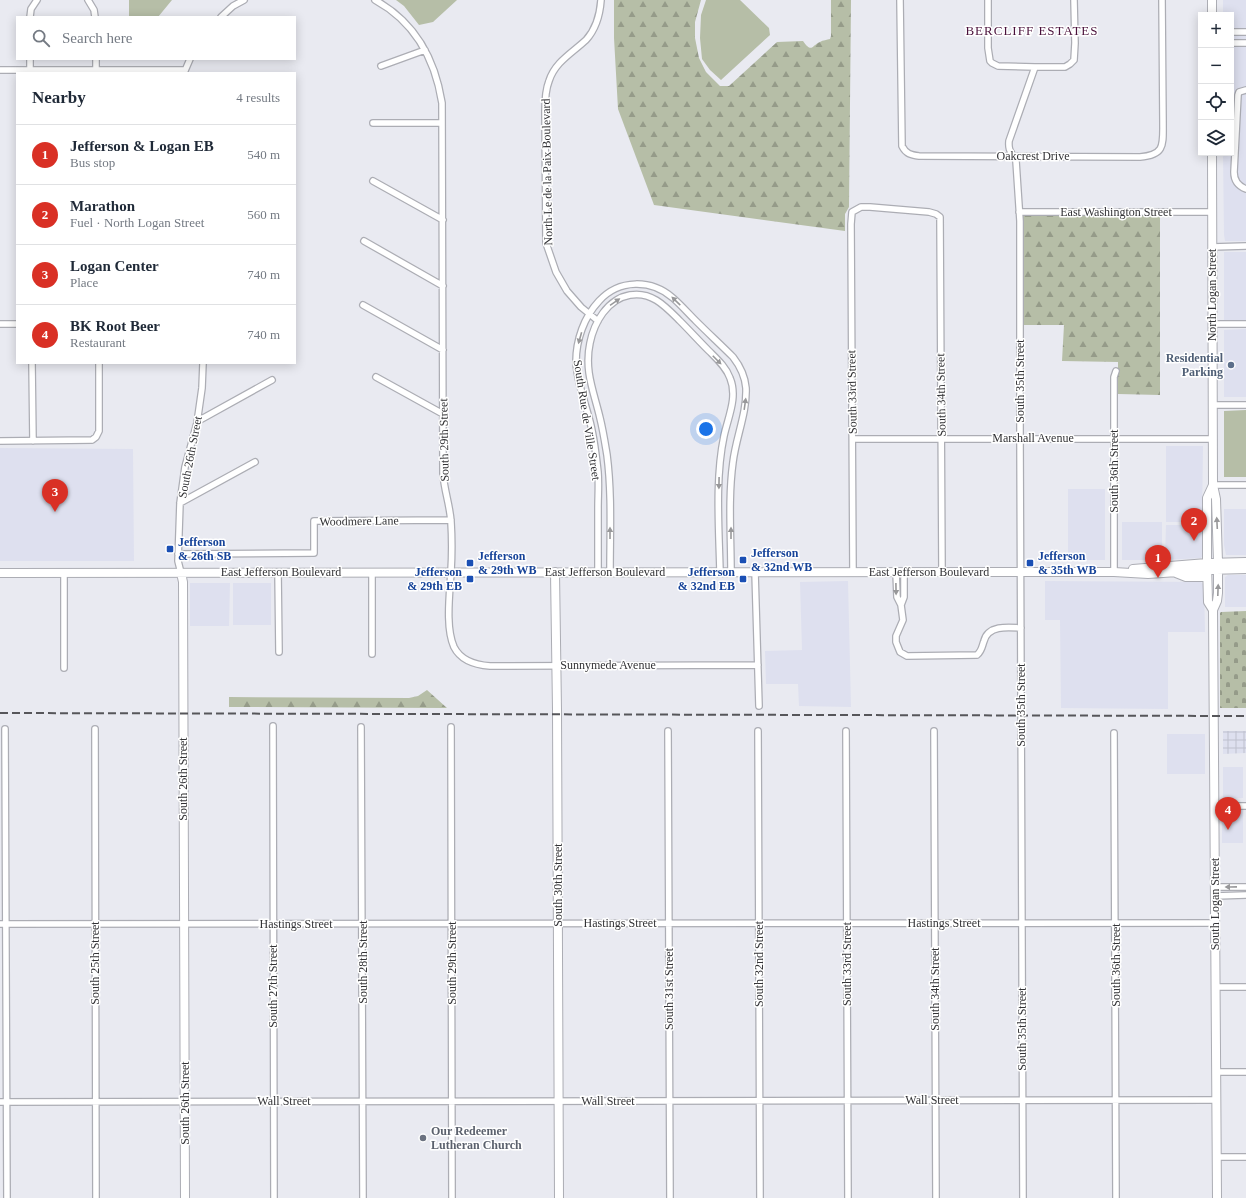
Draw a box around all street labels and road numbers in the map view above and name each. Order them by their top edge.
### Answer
street label: North Le de la Paix Boulevard [539,98,555,246]
street label: Oakcrest Drive [997,149,1069,163]
street label: East Washington Street [1060,205,1172,219]
street label: North Logan Street [1205,248,1219,341]
street label: South 35th Street [1013,339,1027,423]
street label: South 33rd Street [844,349,860,434]
street label: South 34th Street [933,353,949,437]
street label: South Rue de Ville Street [571,359,604,482]
street label: South 29th Street [436,398,452,482]
street label: South 26th Street [175,414,205,499]
street label: South 36th Street [1107,429,1121,513]
street label: Marshall Avenue [992,431,1074,445]
street label: Woodmere Lane [319,513,399,529]
street label: East Jefferson Boulevard [221,565,341,579]
street label: East Jefferson Boulevard [545,565,665,579]
street label: East Jefferson Boulevard [869,565,989,579]
street label: Sunnymede Avenue [560,658,656,672]
street label: South 35th Street [1014,663,1028,747]
street label: South 26th Street [176,737,190,821]
street label: South 30th Street [551,843,565,927]
street label: South Logan Street [1208,857,1222,950]
street label: Hastings Street [584,916,657,930]
street label: Hastings Street [908,916,981,930]
street label: Hastings Street [260,917,333,931]
street label: South 28th Street [356,920,370,1004]
street label: South 32nd Street [752,920,766,1007]
street label: South 25th Street [88,921,102,1005]
street label: South 29th Street [445,921,459,1005]
street label: South 33rd Street [840,921,854,1006]
street label: South 36th Street [1109,923,1123,1007]
street label: South 27th Street [266,944,280,1028]
street label: South 31st Street [662,947,676,1030]
street label: South 34th Street [928,947,942,1031]
street label: South 35th Street [1015,987,1029,1071]
street label: South 26th Street [178,1061,192,1145]
street label: Wall Street [905,1093,959,1107]
street label: Wall Street [257,1094,311,1108]
street label: Wall Street [581,1094,635,1108]

